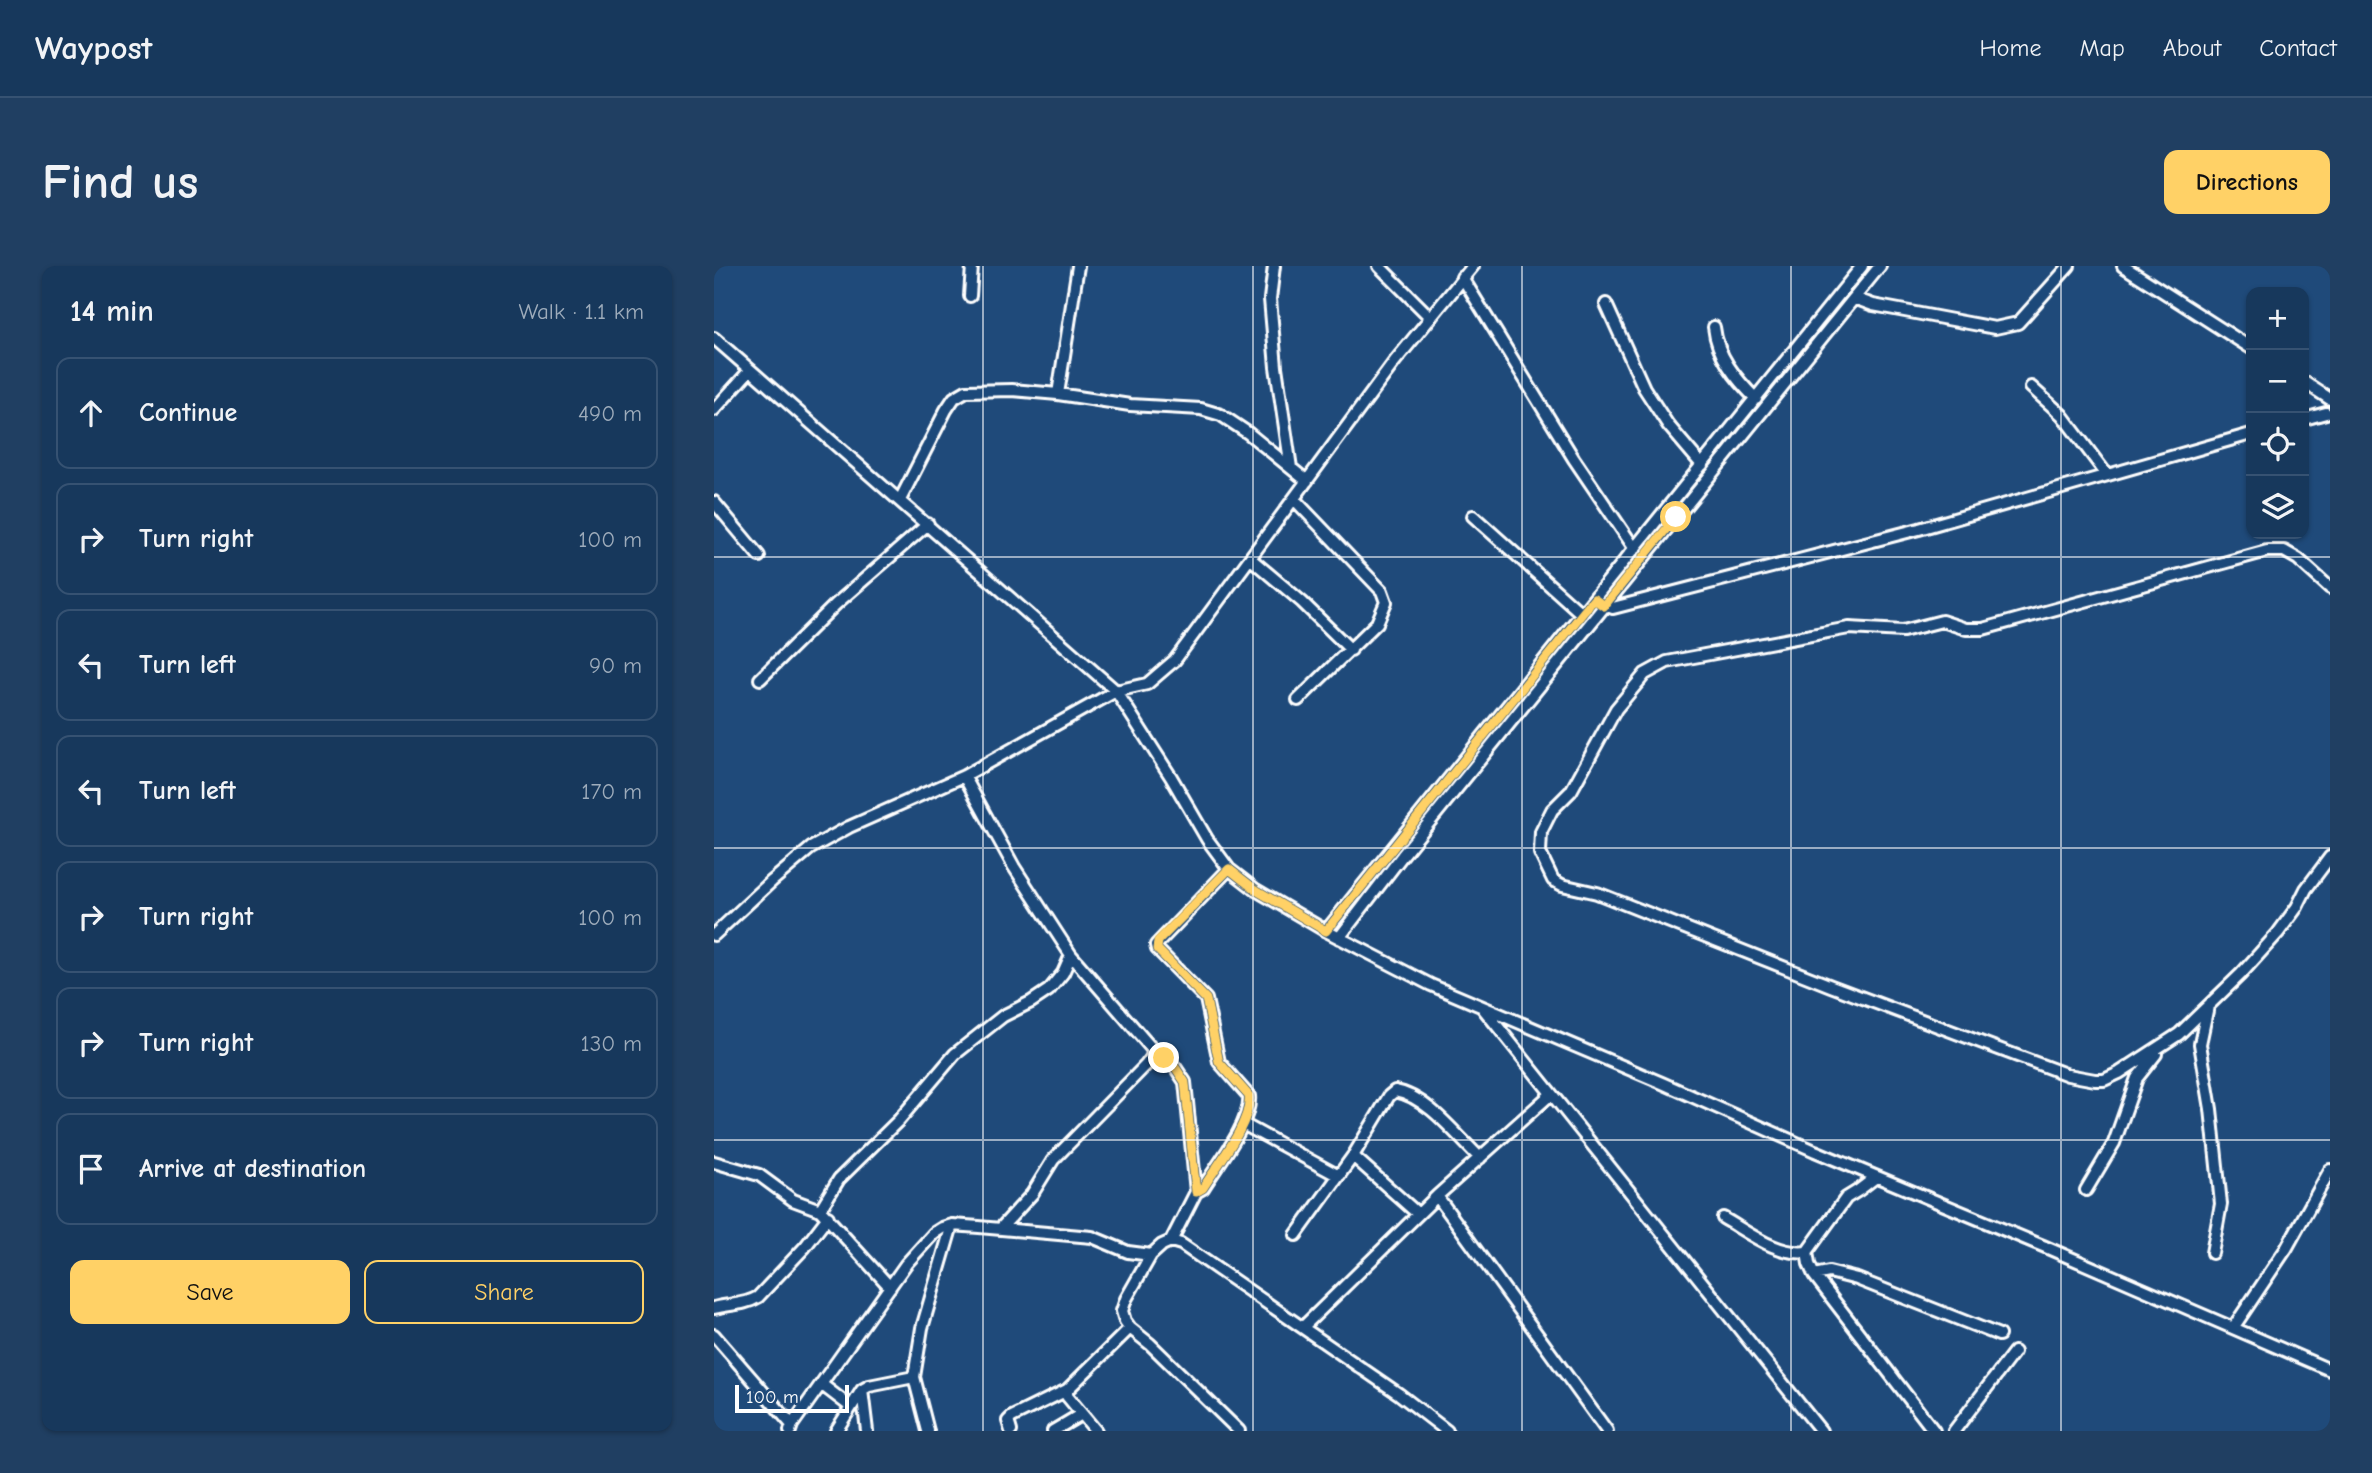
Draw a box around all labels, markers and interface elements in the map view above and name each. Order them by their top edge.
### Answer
text: Waypost [35,29,152,67]
text: Home [1980,34,2041,62]
text: Map [2079,34,2125,62]
text: About [2163,34,2221,62]
text: Contact [2259,34,2337,62]
button: Directions [2164,150,2330,214]
text: Find us [42,154,198,210]
map controls [2246,287,2309,539]
button: + [2246,287,2309,350]
text: 14 min [70,294,154,329]
text: Walk · 1.1 km [519,298,644,325]
button: − [2246,350,2309,413]
icon: ahead [72,394,110,432]
text: Continue [139,398,237,428]
text: 490 m [578,400,642,427]
button: locate [2246,413,2309,476]
button: layers [2246,476,2309,539]
route start [1660,501,1691,532]
icon: right [72,520,110,558]
text: Turn right [139,524,253,554]
text: 100 m [578,526,642,553]
icon: left [72,646,110,684]
text: Turn left [139,650,236,680]
text: 90 m [589,652,642,679]
icon: left [72,772,110,810]
text: Turn left [139,776,236,806]
text: 170 m [581,778,642,805]
icon: right [72,898,110,936]
text: Turn right [139,902,253,932]
text: 100 m [578,904,642,931]
icon: right [72,1024,110,1062]
text: Turn right [139,1028,253,1058]
text: 130 m [581,1030,642,1057]
route end [1148,1042,1179,1073]
icon: arrive [72,1150,110,1188]
text: Arrive at destination [139,1154,366,1184]
button: Save [70,1260,350,1324]
button: Share [364,1260,644,1324]
scale bar [735,1382,849,1414]
text: 100 m [746,1386,799,1408]

